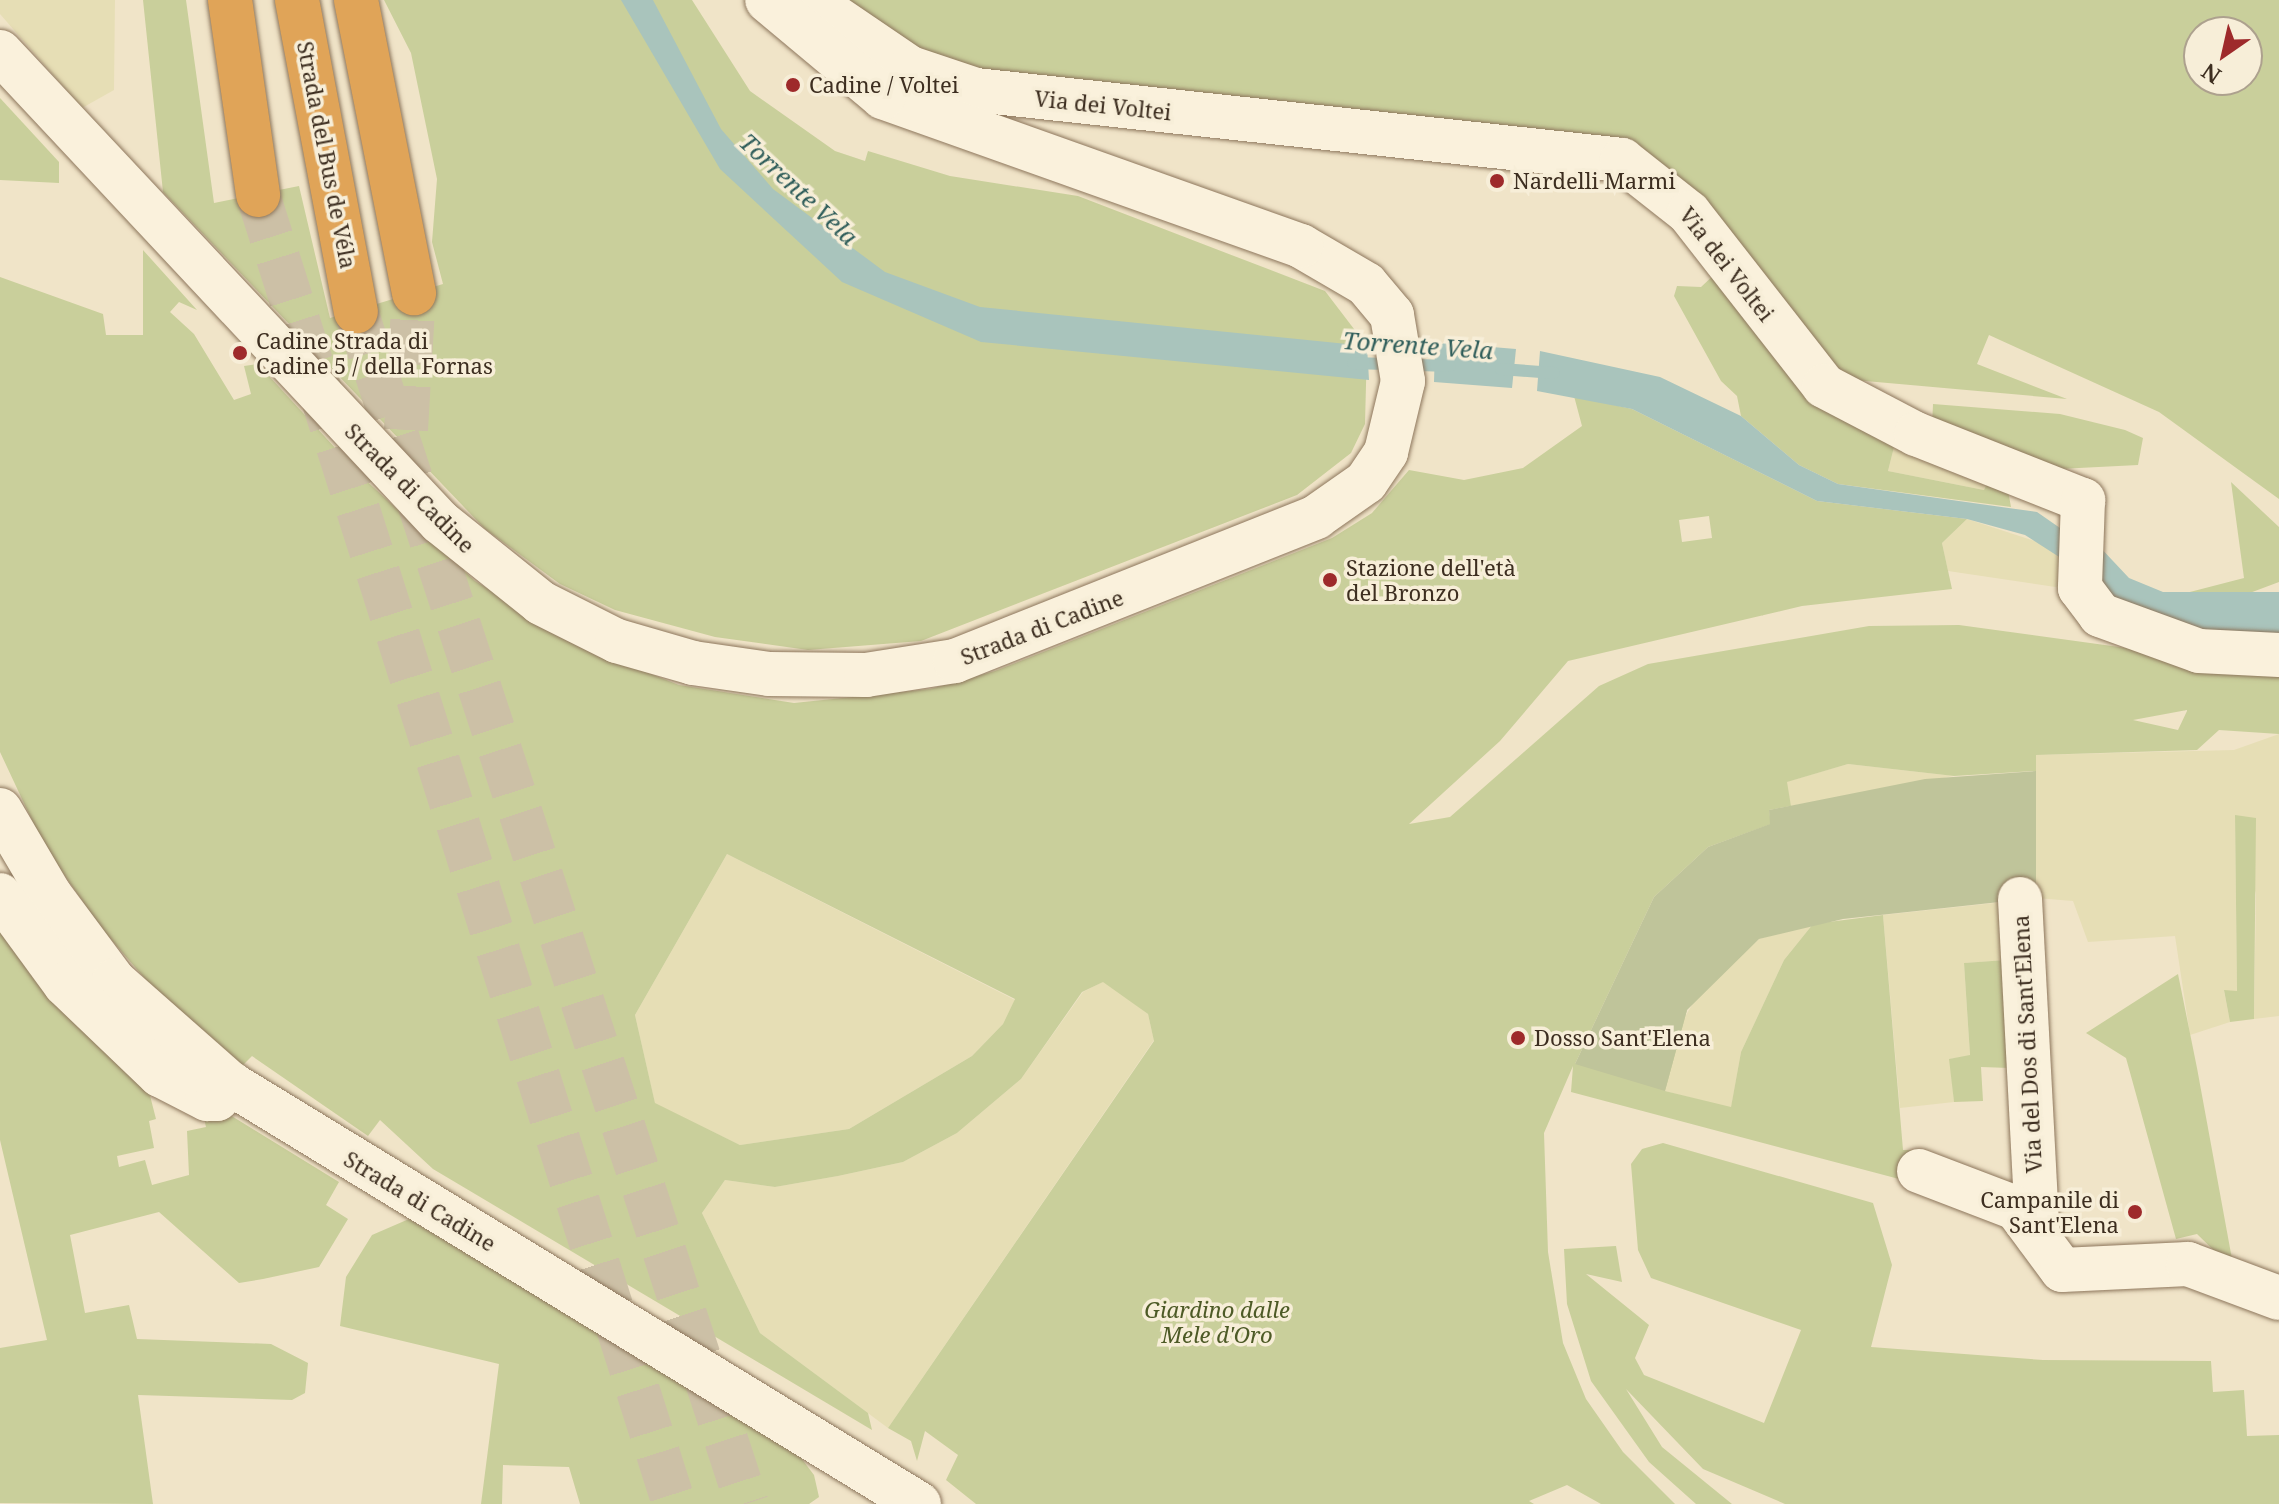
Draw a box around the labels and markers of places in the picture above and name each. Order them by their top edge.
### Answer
place label: Cadine / Voltei [809,72,959,98]
marker: Cadine / Voltei [784,76,802,94]
place label: Nardelli Marmi [1513,168,1675,194]
marker: Nardelli Marmi [1488,172,1506,190]
place label: Cadine Strada di Cadine 5 / della Fornas [256,327,493,378]
marker: Cadine Strada di Cadine 5 / della Fornas [231,344,249,362]
place label: Stazione dell'età del Bronzo [1346,554,1516,606]
marker: Stazione dell'età del Bronzo [1321,571,1339,589]
place label: Dosso Sant'Elena [1534,1025,1711,1051]
marker: Dosso Sant'Elena [1509,1029,1527,1047]
place label: Campanile di Sant'Elena [1980,1186,2119,1238]
marker: Campanile di Sant'Elena [2126,1203,2144,1221]

